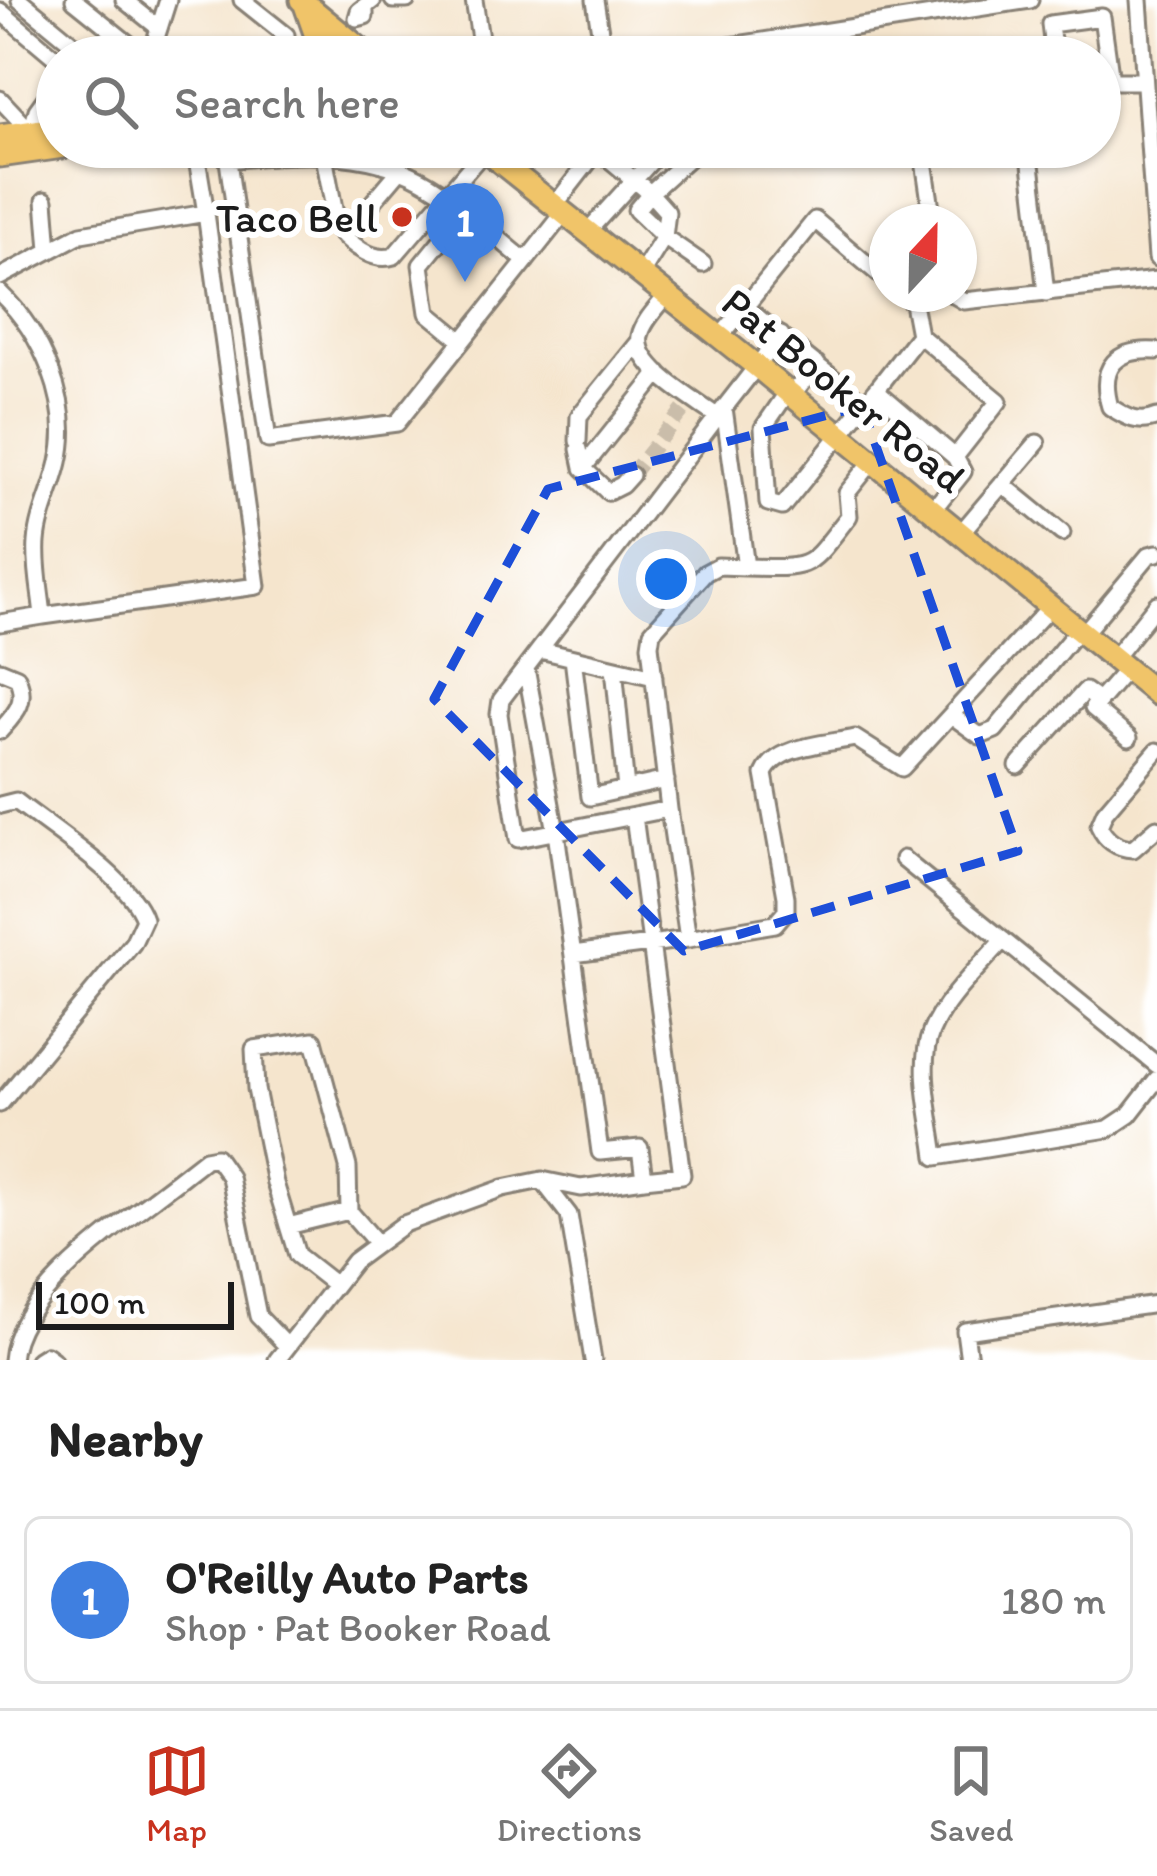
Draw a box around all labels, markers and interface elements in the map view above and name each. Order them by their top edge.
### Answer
search box [36,36,1121,168]
icon: search [78,69,144,135]
text: Search here [174,75,400,129]
pin: 1 [426,183,504,282]
place label: Taco Bell [216,192,378,243]
marker: Taco Bell [389,204,415,230]
north arrow [869,204,977,312]
street label: Pat Booker Road [712,276,976,504]
your location [636,549,696,609]
scale bar [36,1276,234,1329]
text: 100 m [54,1283,145,1322]
text: Nearby [48,1408,203,1469]
text: O'Reilly Auto Parts [165,1550,528,1604]
text: 1 [81,1577,99,1624]
text: 180 m [1001,1577,1106,1624]
text: Shop · Pat Booker Road [165,1604,551,1651]
tab: Map [144,1738,210,1849]
tab: Directions [497,1738,642,1849]
tab: Saved [929,1738,1013,1849]

